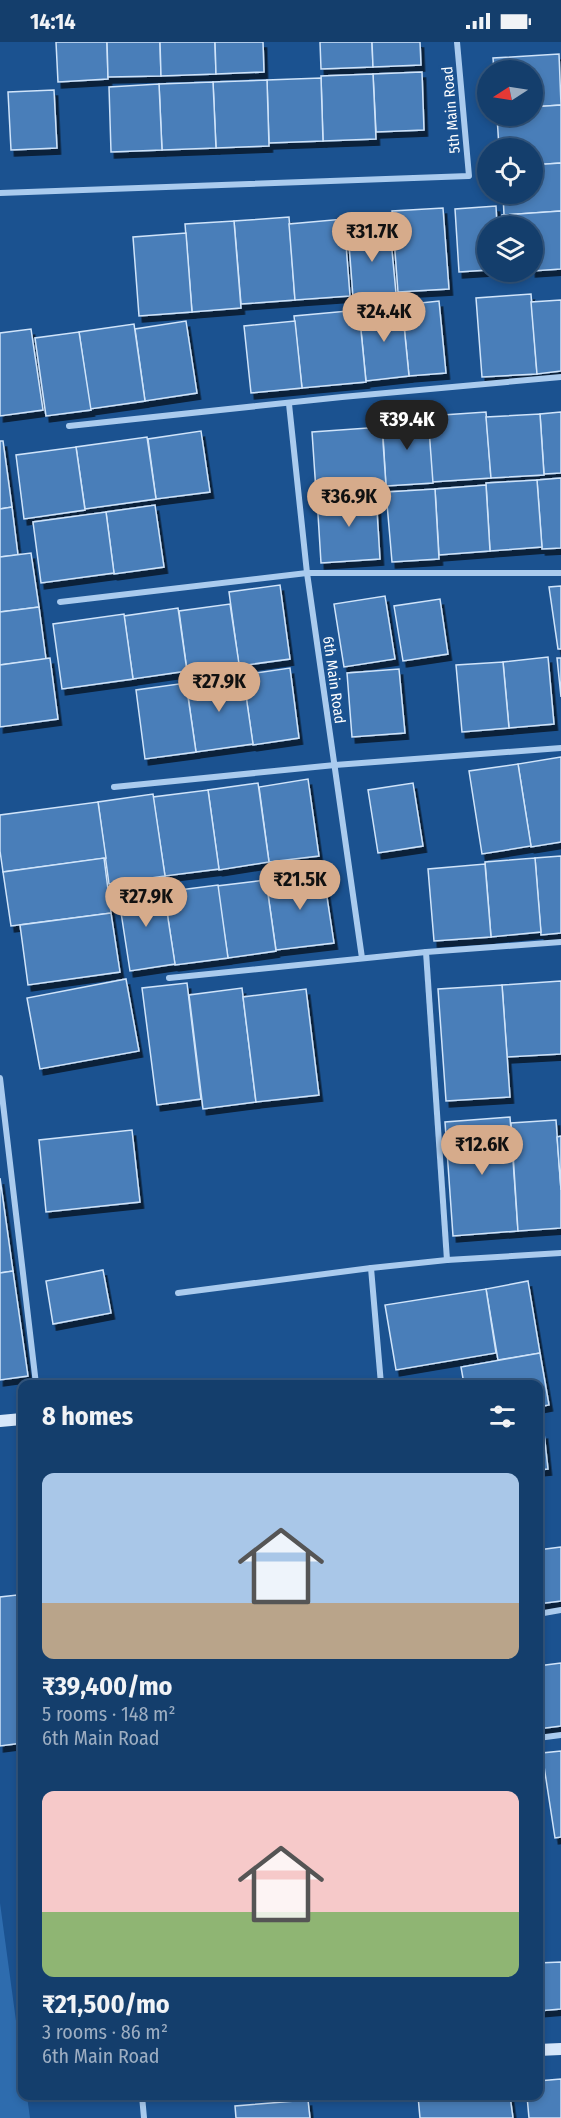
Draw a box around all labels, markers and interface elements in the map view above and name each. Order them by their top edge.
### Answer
text: 14:14 [30,8,76,35]
north arrow [477,60,543,126]
map controls [477,60,543,282]
street label: 5th Main Road [438,66,464,154]
button: locate [477,138,543,204]
pin: ₹31.7K [323,212,421,263]
button: layers [477,216,543,282]
text: ₹31.7K [346,219,398,243]
pin: ₹24.4K [335,292,433,343]
text: ₹24.4K [357,299,411,323]
pin: ₹39.4K [358,400,456,451]
text: ₹39.4K [379,407,435,431]
pin: ₹36.9K [300,477,398,528]
text: ₹36.9K [321,484,377,508]
street label: 6th Main Road [319,635,349,725]
pin: ₹27.9K [170,662,268,713]
text: ₹27.9K [192,669,246,693]
pin: ₹21.5K [251,860,349,911]
text: ₹21.5K [273,867,327,891]
pin: ₹27.9K [97,877,195,928]
text: ₹27.9K [119,884,173,908]
pin: ₹12.6K [433,1125,531,1176]
text: ₹12.6K [455,1132,509,1156]
icon: filters [486,1400,519,1433]
text: 8 homes [42,1401,133,1432]
icon: home [227,1512,335,1620]
text: ₹39,400/mo [42,1671,172,1702]
text: 5 rooms · 148 m² [42,1702,176,1726]
text: 6th Main Road [42,1726,159,1750]
icon: home [227,1830,335,1938]
text: ₹21,500/mo [42,1989,170,2020]
text: 3 rooms · 86 m² [42,2020,168,2044]
text: 6th Main Road [42,2044,159,2068]

